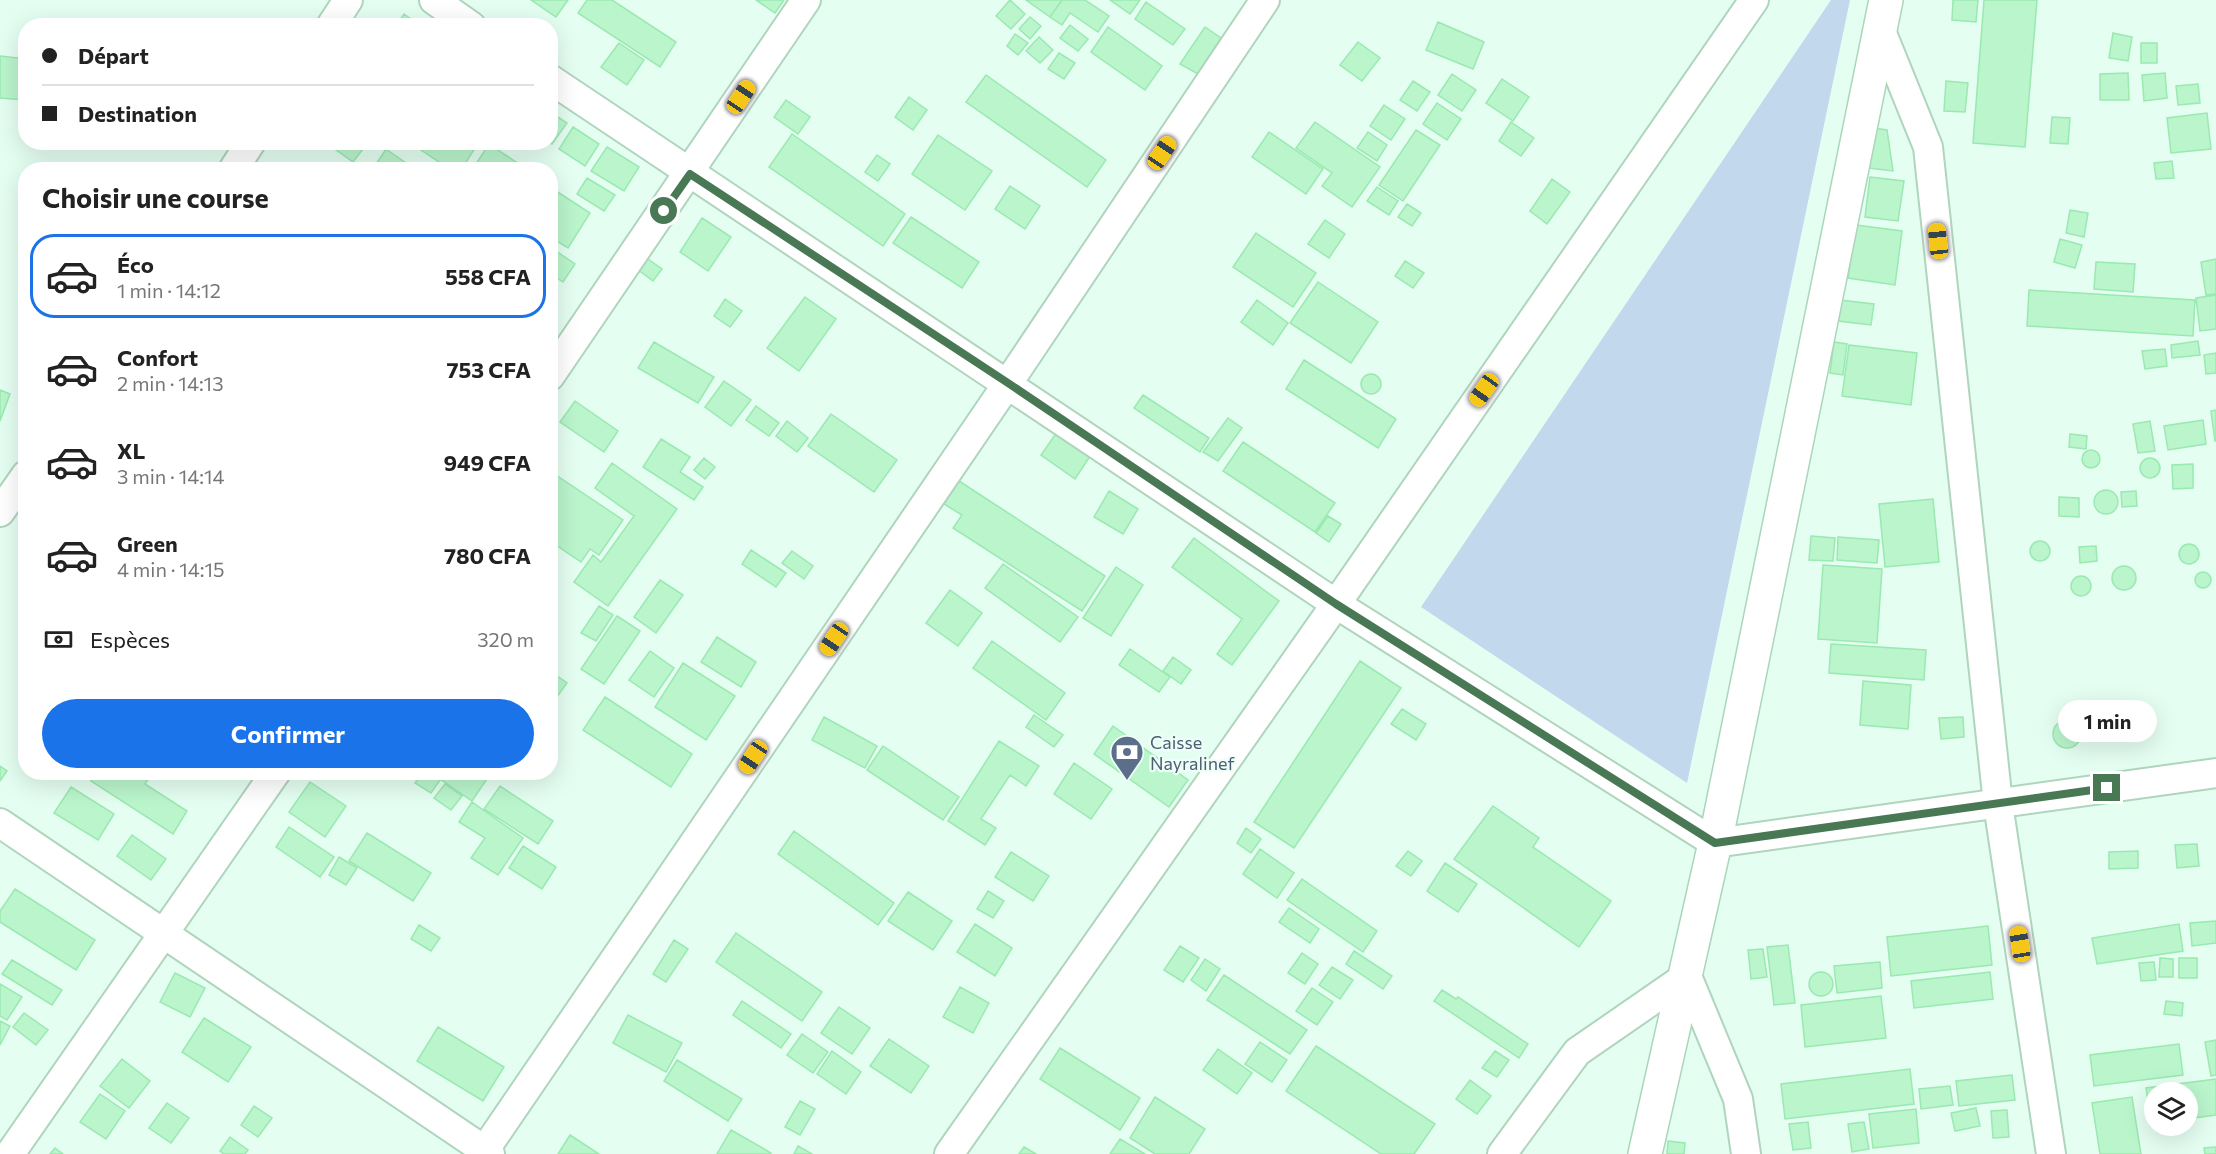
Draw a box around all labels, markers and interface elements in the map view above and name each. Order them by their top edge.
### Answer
text: Départ [78,42,149,69]
car [723,77,759,117]
text: Destination [78,100,197,127]
car [1144,133,1180,173]
text: Choisir une course [42,181,269,214]
route start [650,197,677,224]
car [1927,222,1949,260]
icon: car [45,249,99,303]
text: Éco [117,251,154,278]
text: 558 CFA [445,263,531,290]
text: 1 min · 14:12 [117,278,221,302]
icon: car [45,342,99,396]
text: Confort [117,344,198,371]
text: 753 CFA [447,356,531,383]
car [1466,370,1502,410]
text: 2 min · 14:13 [117,371,224,395]
icon: car [45,435,99,489]
text: XL [117,437,145,464]
text: 949 CFA [443,449,531,476]
text: 3 min · 14:14 [117,464,225,488]
icon: car [45,528,99,582]
text: Green [117,530,178,557]
text: 780 CFA [444,542,531,569]
text: 4 min · 14:15 [117,557,225,581]
car [816,619,852,659]
icon: cash [42,623,75,656]
text: Espèces [90,626,170,653]
text: 320 m [477,627,534,651]
button: Confirmer [42,699,534,768]
callout: 1 min [2058,701,2156,743]
text: 1 min [2084,709,2131,733]
place label: Caisse Nayralinef [1150,731,1235,774]
bank icon: Caisse Nayralinef [1109,734,1145,781]
car [735,737,771,777]
route end [2093,774,2120,801]
car [2008,925,2032,963]
map controls [2144,1082,2198,1136]
button: layers [2144,1082,2198,1136]

